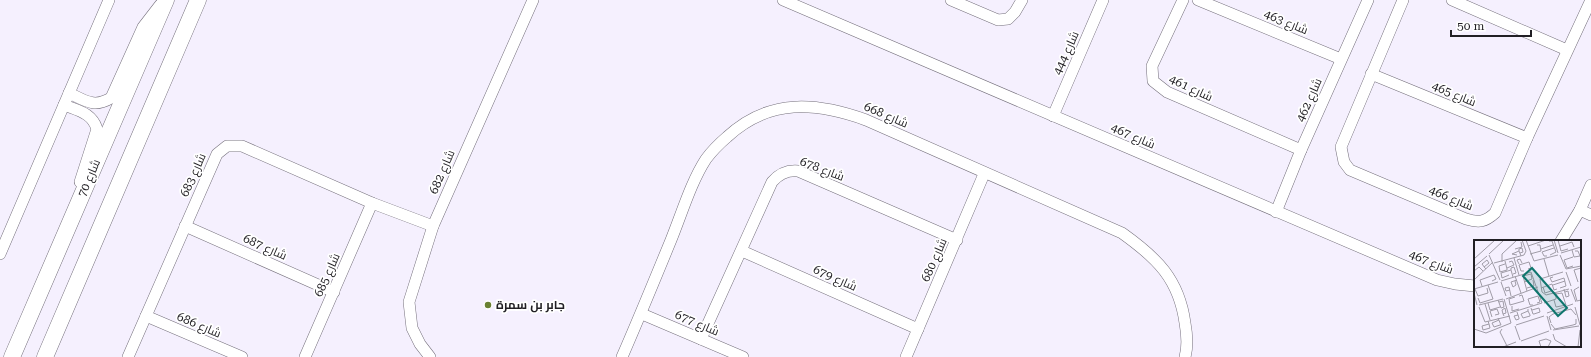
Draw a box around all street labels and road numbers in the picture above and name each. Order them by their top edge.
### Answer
street label: شارع 463 [1261,7,1310,38]
street label: شارع 444 [1050,29,1083,77]
street label: شارع 461 [1167,72,1215,105]
street label: شارع 462 [1293,76,1326,124]
street label: شارع 465 [1429,79,1478,110]
street label: شارع 668 [861,99,910,131]
street label: شارع 467 [1108,120,1157,152]
street label: شارع 682 [426,148,458,197]
street label: شارع 683 [177,151,210,199]
street label: شارع 678 [797,154,846,185]
street label: شارع 70 [75,157,104,199]
street label: شارع 466 [1426,183,1475,214]
street label: شارع 687 [241,231,289,264]
street label: شارع 680 [918,236,951,284]
street label: شارع 467 [1406,247,1455,278]
street label: شارع 685 [311,251,344,299]
street label: شارع 679 [811,262,859,295]
street label: شارع 677 [672,307,721,339]
street label: شارع 686 [174,309,223,341]

